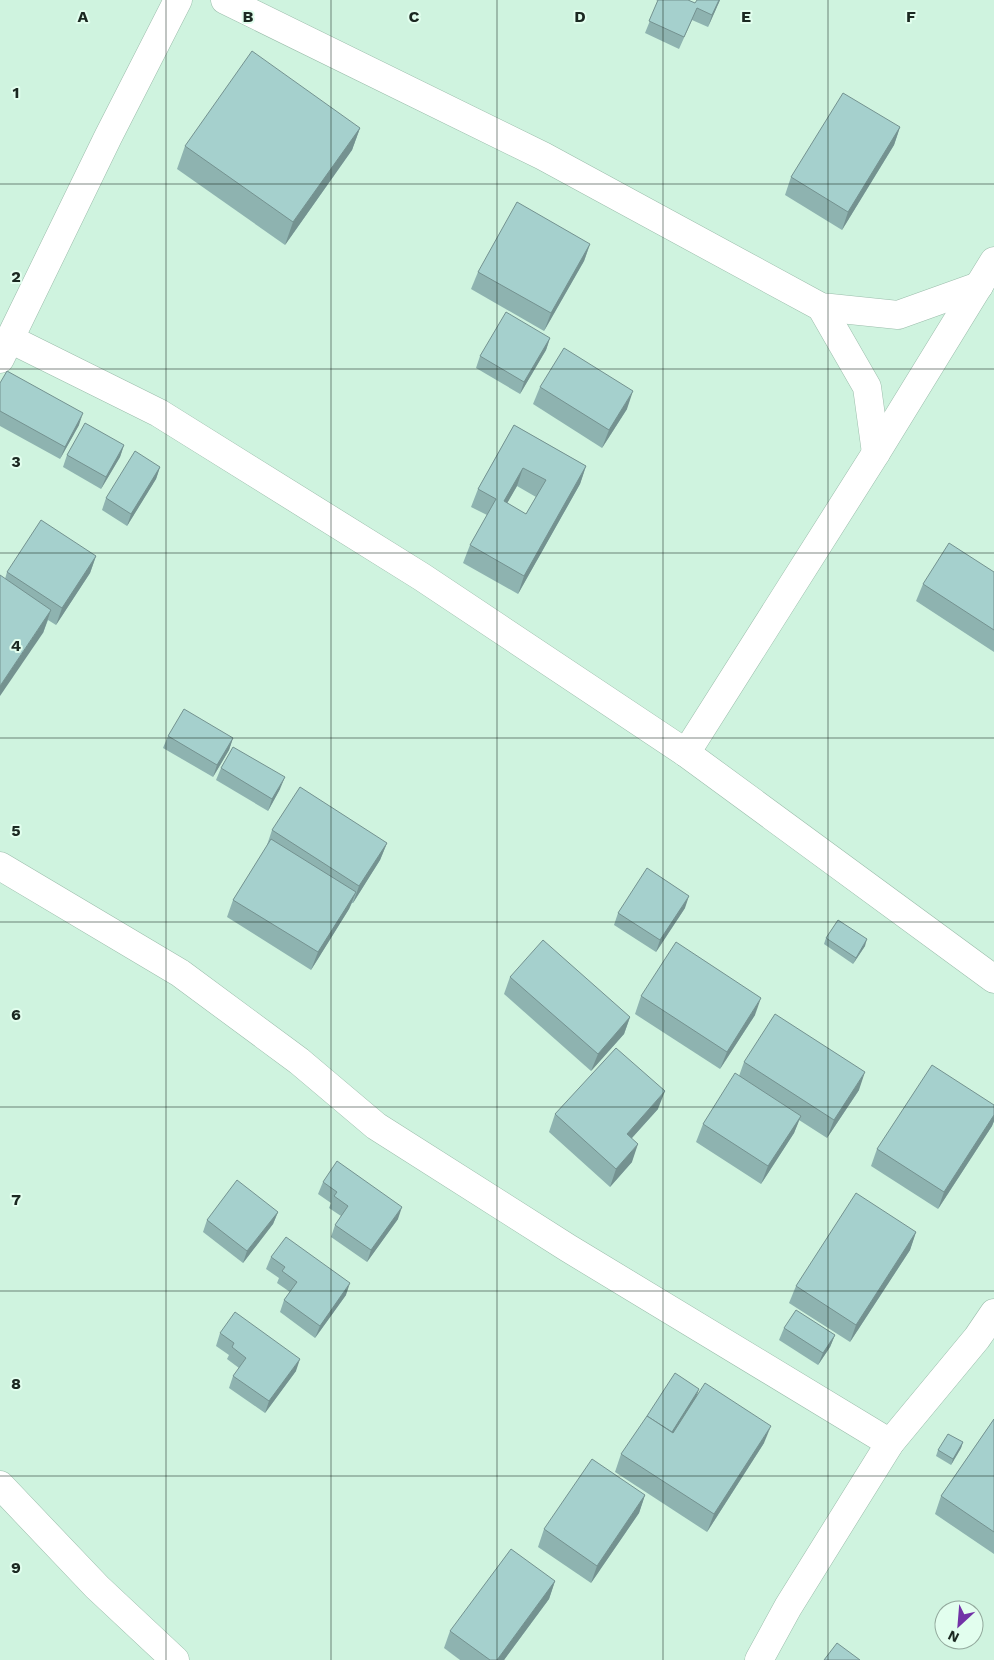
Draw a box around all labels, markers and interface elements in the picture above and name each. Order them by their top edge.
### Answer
text: A [78,7,89,26]
text: B [243,7,254,26]
text: C [409,7,420,26]
text: D [574,7,586,26]
text: E [741,7,751,26]
text: F [906,7,916,26]
text: 1 [13,83,19,102]
text: 2 [11,267,21,286]
text: 3 [11,452,21,471]
text: 4 [11,636,21,655]
text: 5 [11,821,21,840]
text: 6 [11,1005,21,1024]
text: 7 [11,1190,21,1209]
text: 8 [11,1374,21,1393]
text: 9 [11,1558,21,1577]
north arrow [934,1600,984,1650]
text: N [945,1627,961,1646]

